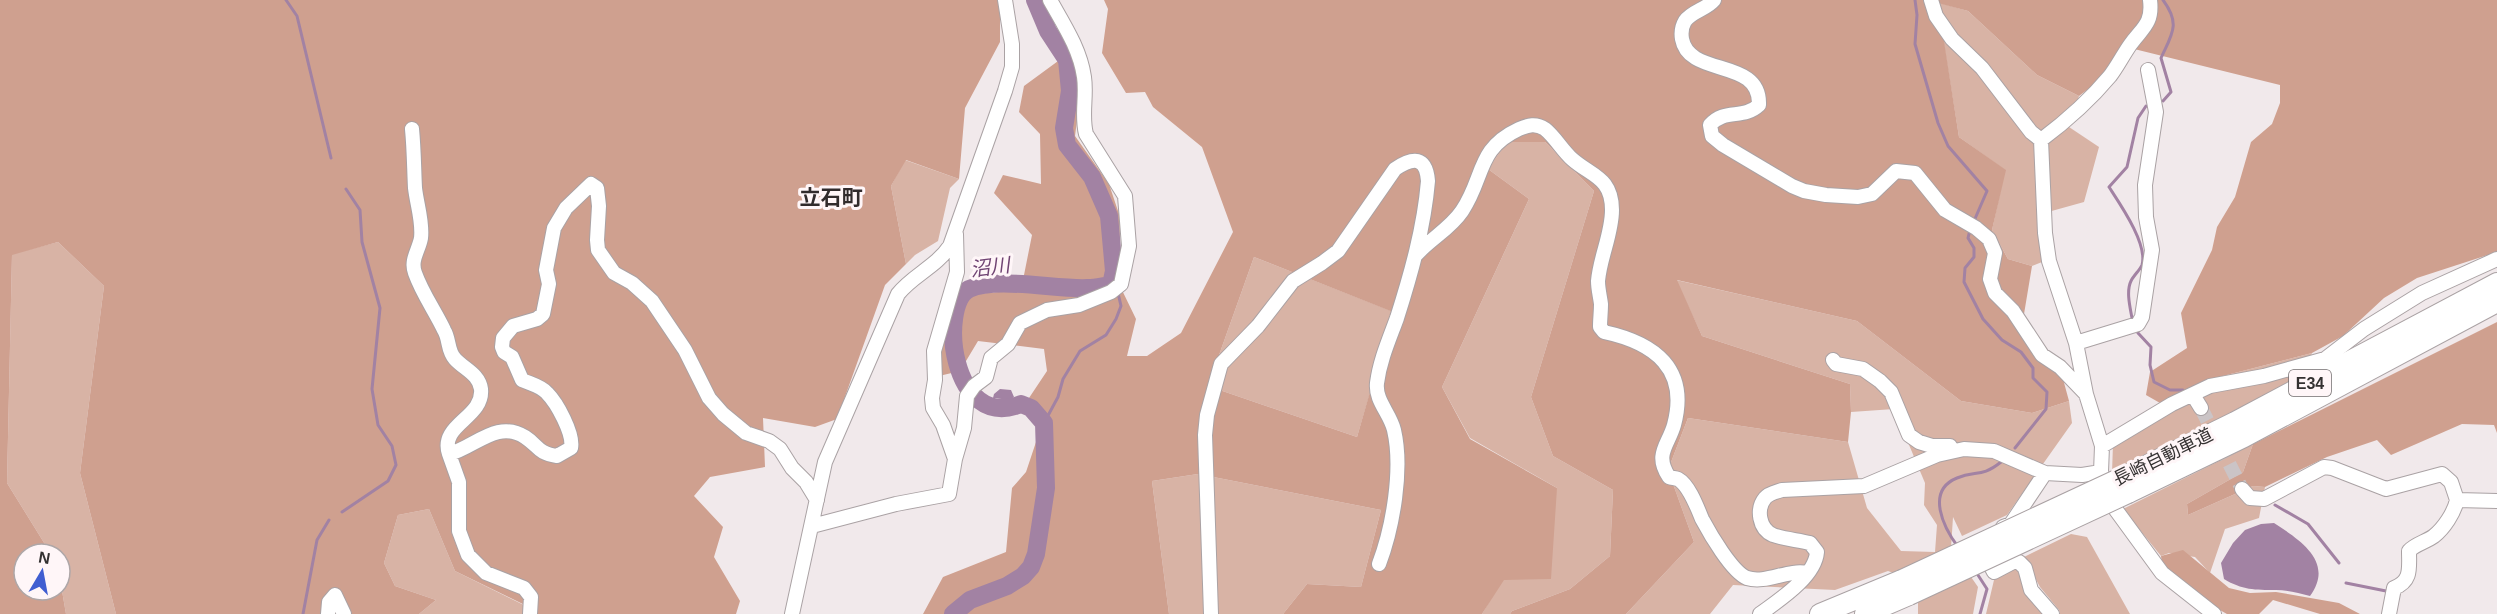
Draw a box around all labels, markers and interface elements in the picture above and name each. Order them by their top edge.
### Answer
district label: 立石町 [800,186,863,209]
water label: 沼川 [969,253,1013,280]
road number: E34 [2289,370,2331,396]
street label: 長崎自動車道 [2110,424,2216,490]
north arrow [12,542,72,602]
text: N [37,548,52,567]

